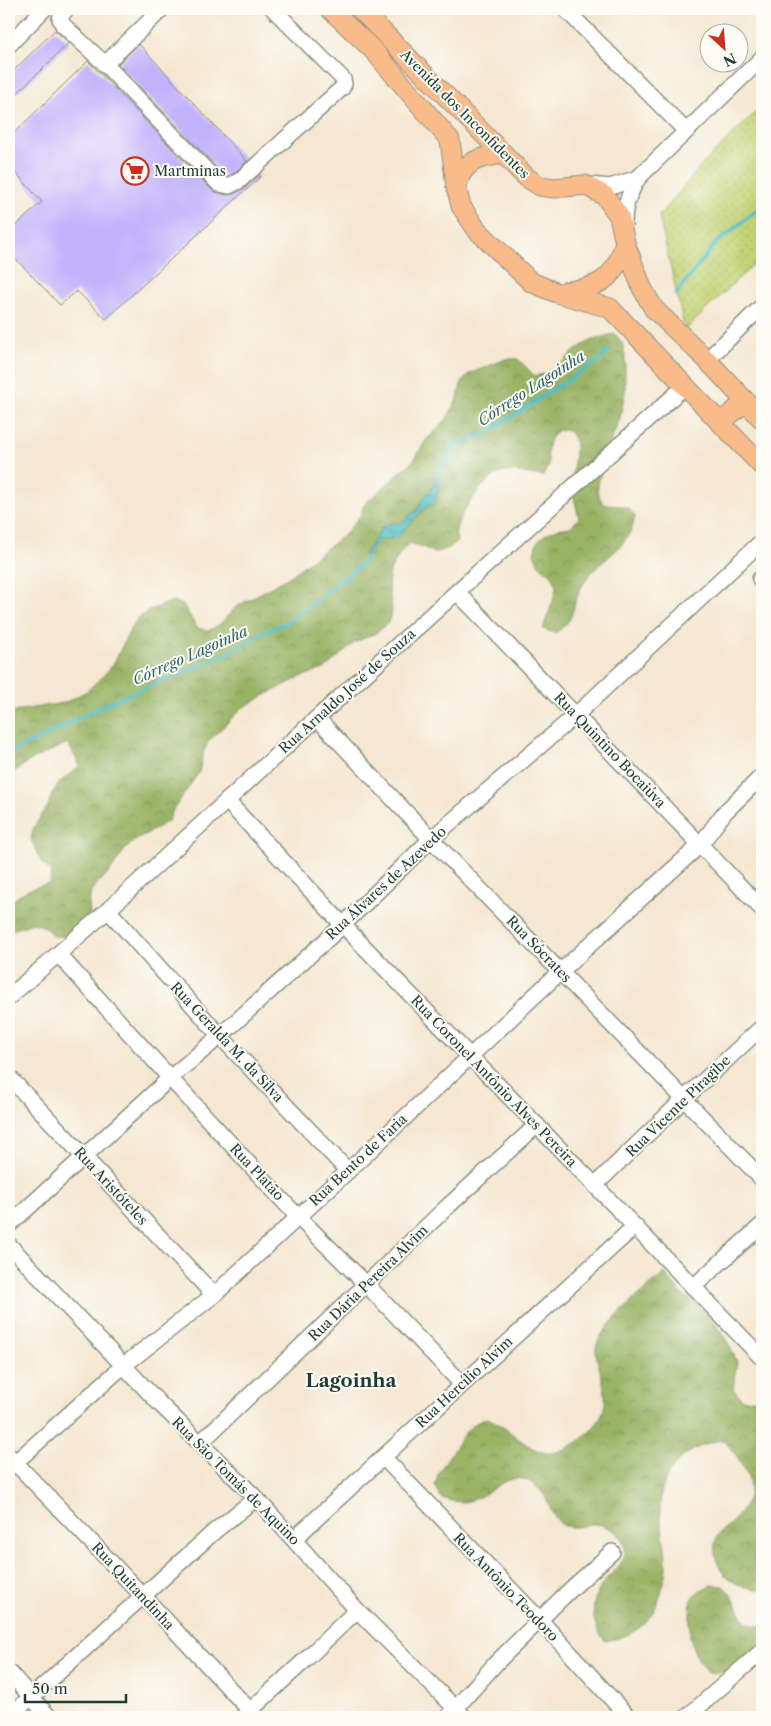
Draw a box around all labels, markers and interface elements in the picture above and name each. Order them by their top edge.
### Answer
north arrow [698,22,748,72]
street label: Avenida dos Inconfidentes [396,45,533,182]
text: N [720,49,739,70]
supermarket icon: Martminas [120,156,150,186]
place label: Martminas [154,162,226,180]
water label: Córrego Lagoinha [474,346,588,430]
water label: Córrego Lagoinha [129,621,251,689]
street label: Rua Arnaldo José de Souza [275,624,420,757]
street label: Rua Quintino Bocaiúva [550,689,670,812]
street label: Rua Álvares de Azevedo [322,822,450,944]
street label: Rua Sócrates [503,912,575,986]
street label: Rua Geralda M. da Silva [167,978,288,1106]
street label: Rua Coronel Antônio Alves Pereira [407,991,581,1171]
street label: Rua Vicente Piragibe [622,1051,734,1161]
street label: Rua Bento de Faria [305,1110,411,1210]
street label: Rua Platão [226,1140,288,1204]
street label: Rua Aristóteles [70,1143,152,1229]
street label: Rua Dária Pereira Alvim [304,1221,432,1345]
street label: Rua Hercílio Alvim [412,1332,516,1432]
district label: Lagoinha [306,1369,397,1392]
street label: Rua São Tomás de Aquino [168,1413,304,1549]
street label: Rua Antônio Teodoro [450,1529,562,1645]
street label: Rua Quitandinha [88,1538,179,1634]
scale bar [25,1671,126,1703]
text: 50 m [32,1679,68,1698]

